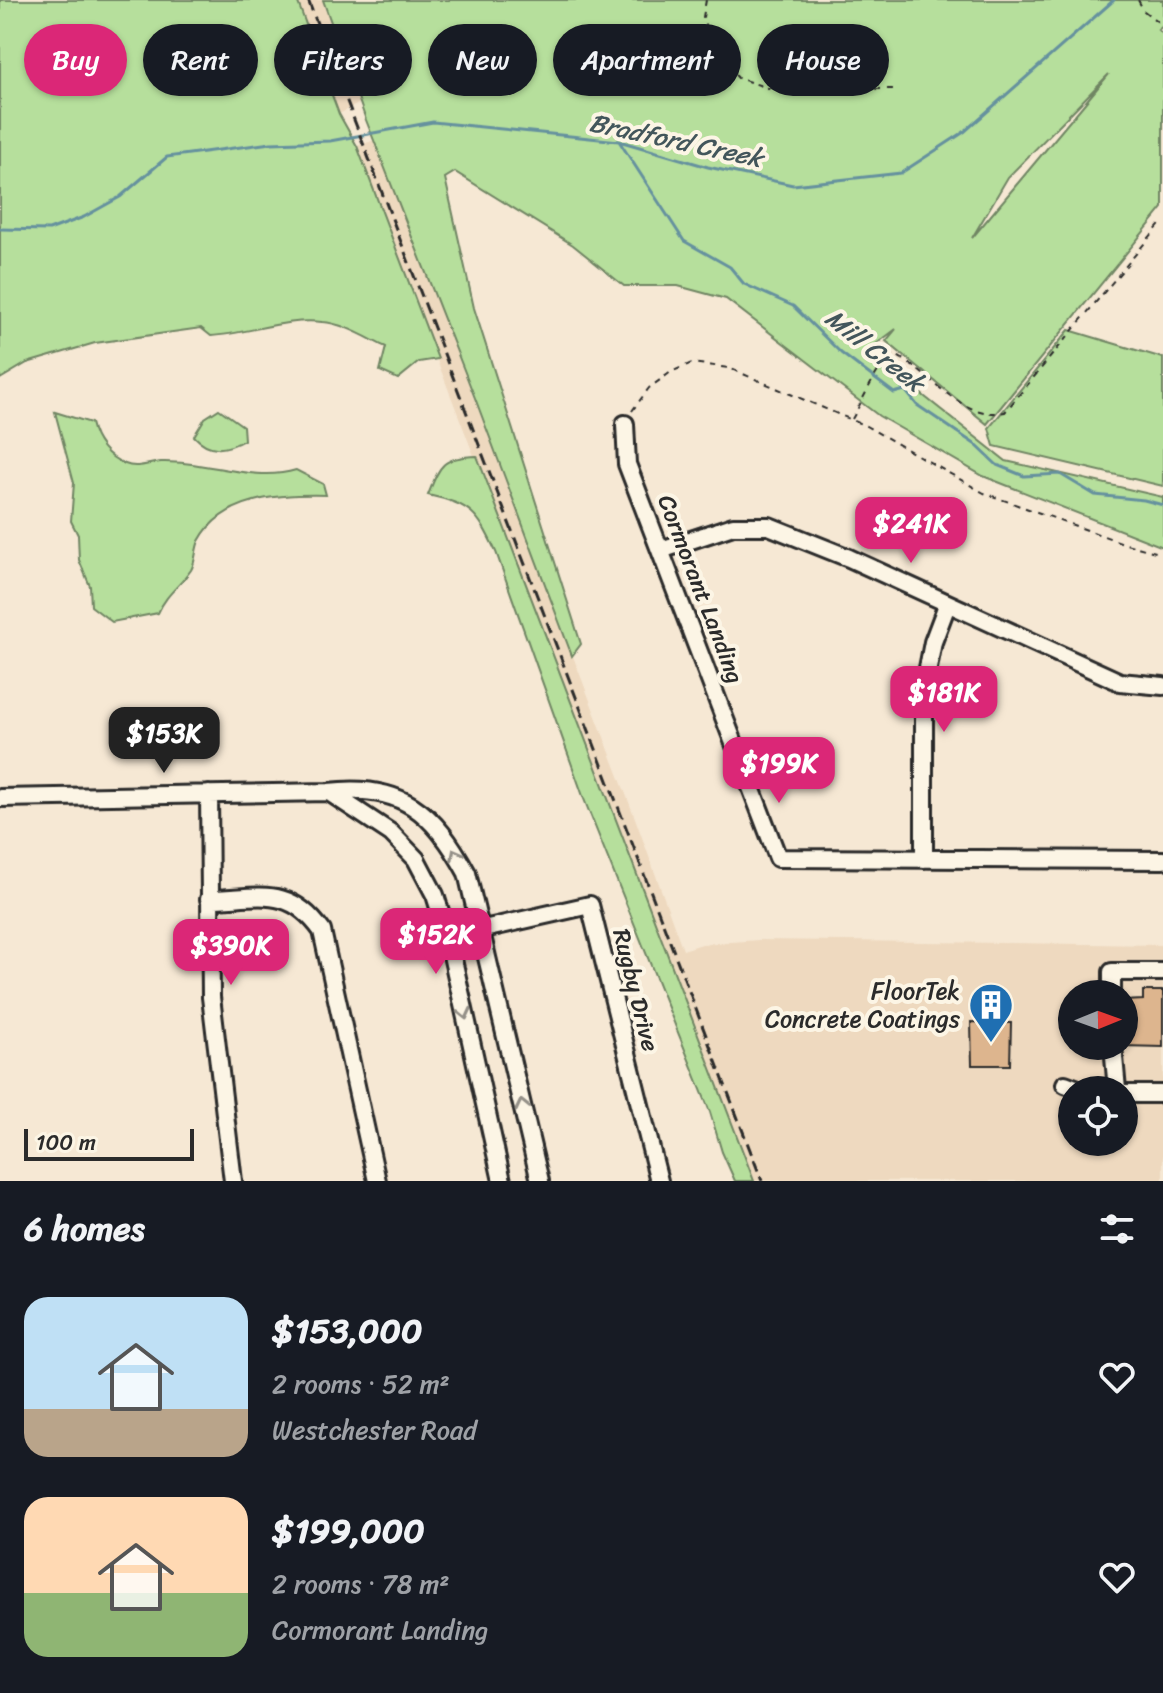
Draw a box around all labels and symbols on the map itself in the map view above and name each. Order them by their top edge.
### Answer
water label: Bradford Creek [585,99,770,181]
water label: Mill Creek [815,296,938,406]
street label: Cormorant Landing [646,488,756,690]
pin: $241K [855,497,967,565]
pin: $181K [888,666,1000,734]
pin: $153K [108,707,220,775]
pin: $199K [723,737,835,805]
one-way arrow [451,848,466,863]
pin: $152K [380,908,492,976]
pin: $390K [175,919,287,987]
street label: Rugby Drive [600,924,672,1056]
place label: FloorTek Concrete Coatings [765,970,960,1040]
north arrow [1058,980,1138,1060]
building icon: FloorTek Concrete Coatings [967,981,1015,1044]
one-way arrow [456,1007,473,1021]
one-way arrow [514,1099,531,1113]
scale bar [24,1125,194,1161]

